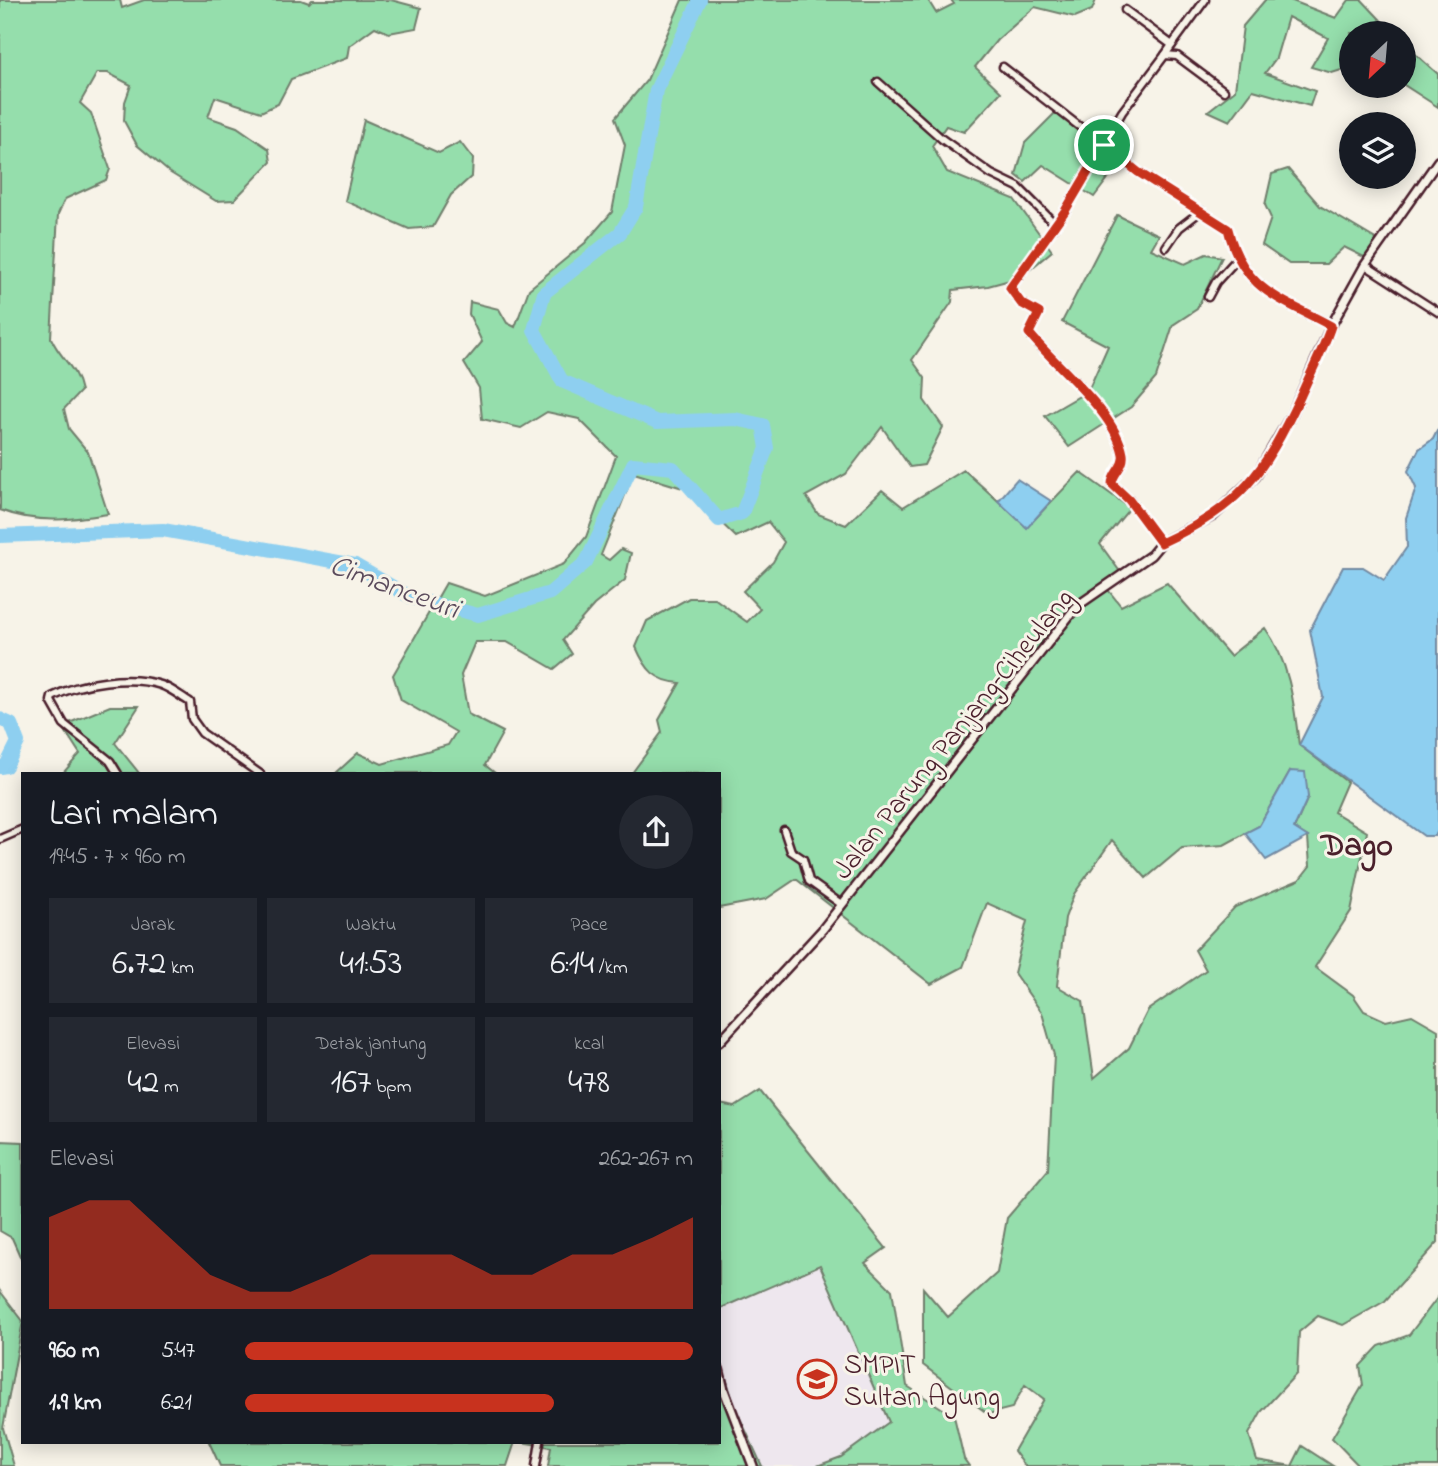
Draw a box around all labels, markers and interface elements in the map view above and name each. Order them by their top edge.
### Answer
north arrow [1339,21,1416,98]
map controls [1339,21,1416,189]
button: layers [1339,112,1416,189]
pin [1074,115,1134,175]
icon: arrive [1085,126,1123,164]
water label: Cimanceuri [323,545,467,633]
street label: Jalan Parung Panjang–Ciheulang [824,581,1085,890]
text: Lari malam [49,787,218,843]
button: share [619,795,693,869]
district label: Dago [1319,824,1393,872]
text: 19:45 · 7 × 960 m [49,841,186,874]
text: Jarak [131,912,175,939]
text: Waktu [346,912,396,939]
text: Pace [570,912,608,939]
text: 6.72 [112,939,166,990]
text: 41:53 [339,939,403,990]
text: 6:14 [550,939,594,990]
text: km [166,955,194,982]
text: /km [594,955,628,982]
text: Elevasi [126,1031,180,1058]
text: Detak jantung [316,1031,426,1058]
text: kcal [574,1031,604,1058]
text: 42 [127,1058,159,1109]
text: 167 [331,1058,372,1109]
text: 478 [568,1058,610,1109]
text: m [159,1074,179,1101]
text: bpm [372,1074,411,1101]
text: Elevasi [49,1143,114,1176]
text: 262–267 m [599,1143,693,1176]
text: 960 m [49,1335,100,1368]
text: 5:47 [161,1335,195,1368]
place label: SMPIT Sultan Agung [844,1346,1000,1419]
school or university icon: SMPIT Sultan Agung [796,1358,838,1400]
text: 1.9 km [49,1387,102,1420]
text: 6:21 [161,1387,192,1420]

